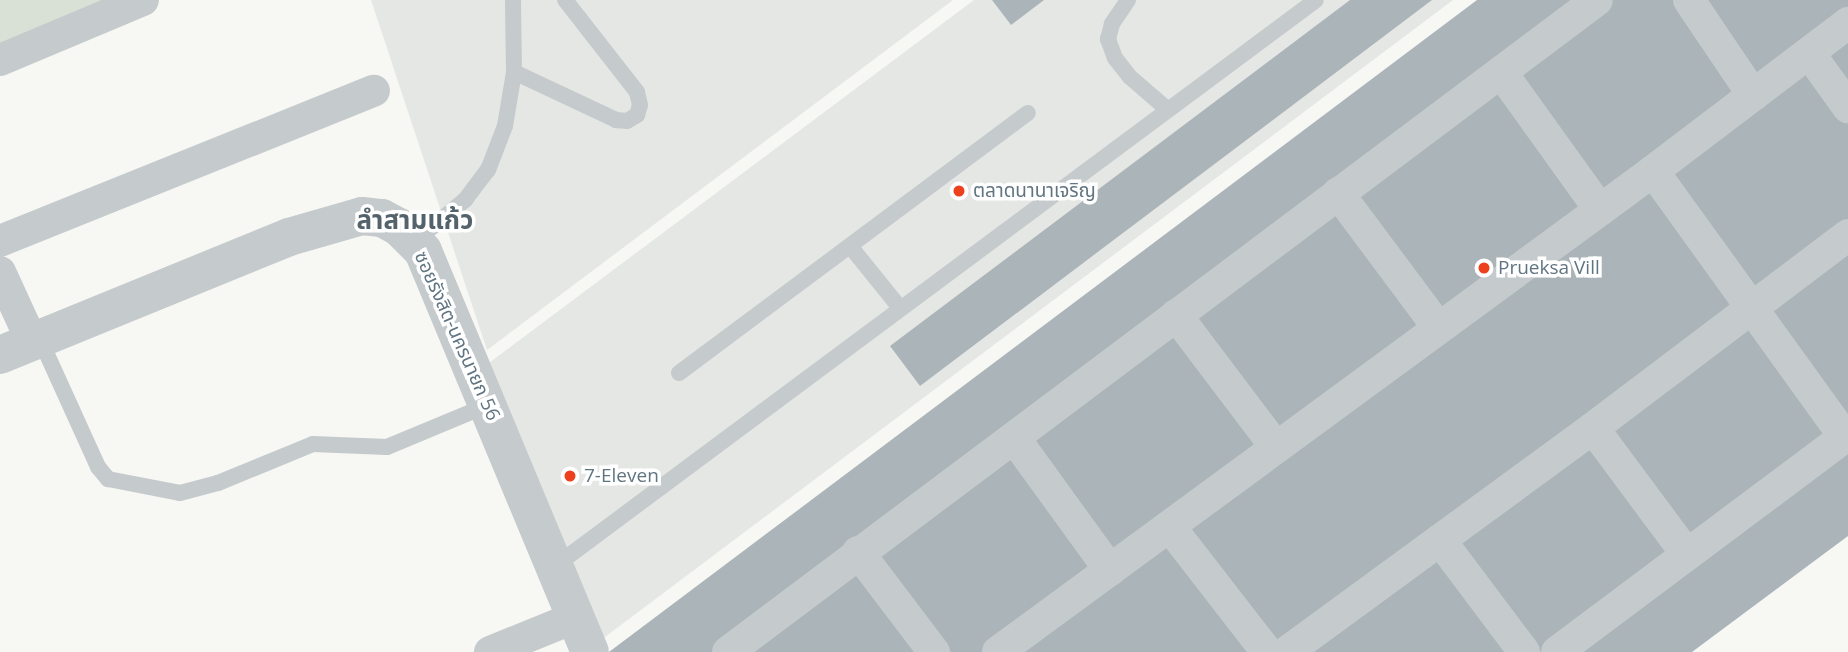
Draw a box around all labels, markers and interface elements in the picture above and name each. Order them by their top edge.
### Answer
place label: ตลาดนานาเจริญ [973,180,1096,202]
marker: ตลาดนานาเจริญ [951,183,967,199]
district label: ลำสามแก้ว [357,204,473,236]
street label: ซอยรังสิต-นครนายก 56 [409,248,505,424]
place label: Prueksa Vill [1498,257,1600,279]
marker: Prueksa Vill [1476,260,1492,276]
place label: 7-Eleven [584,465,659,487]
marker: 7-Eleven [562,468,578,484]

